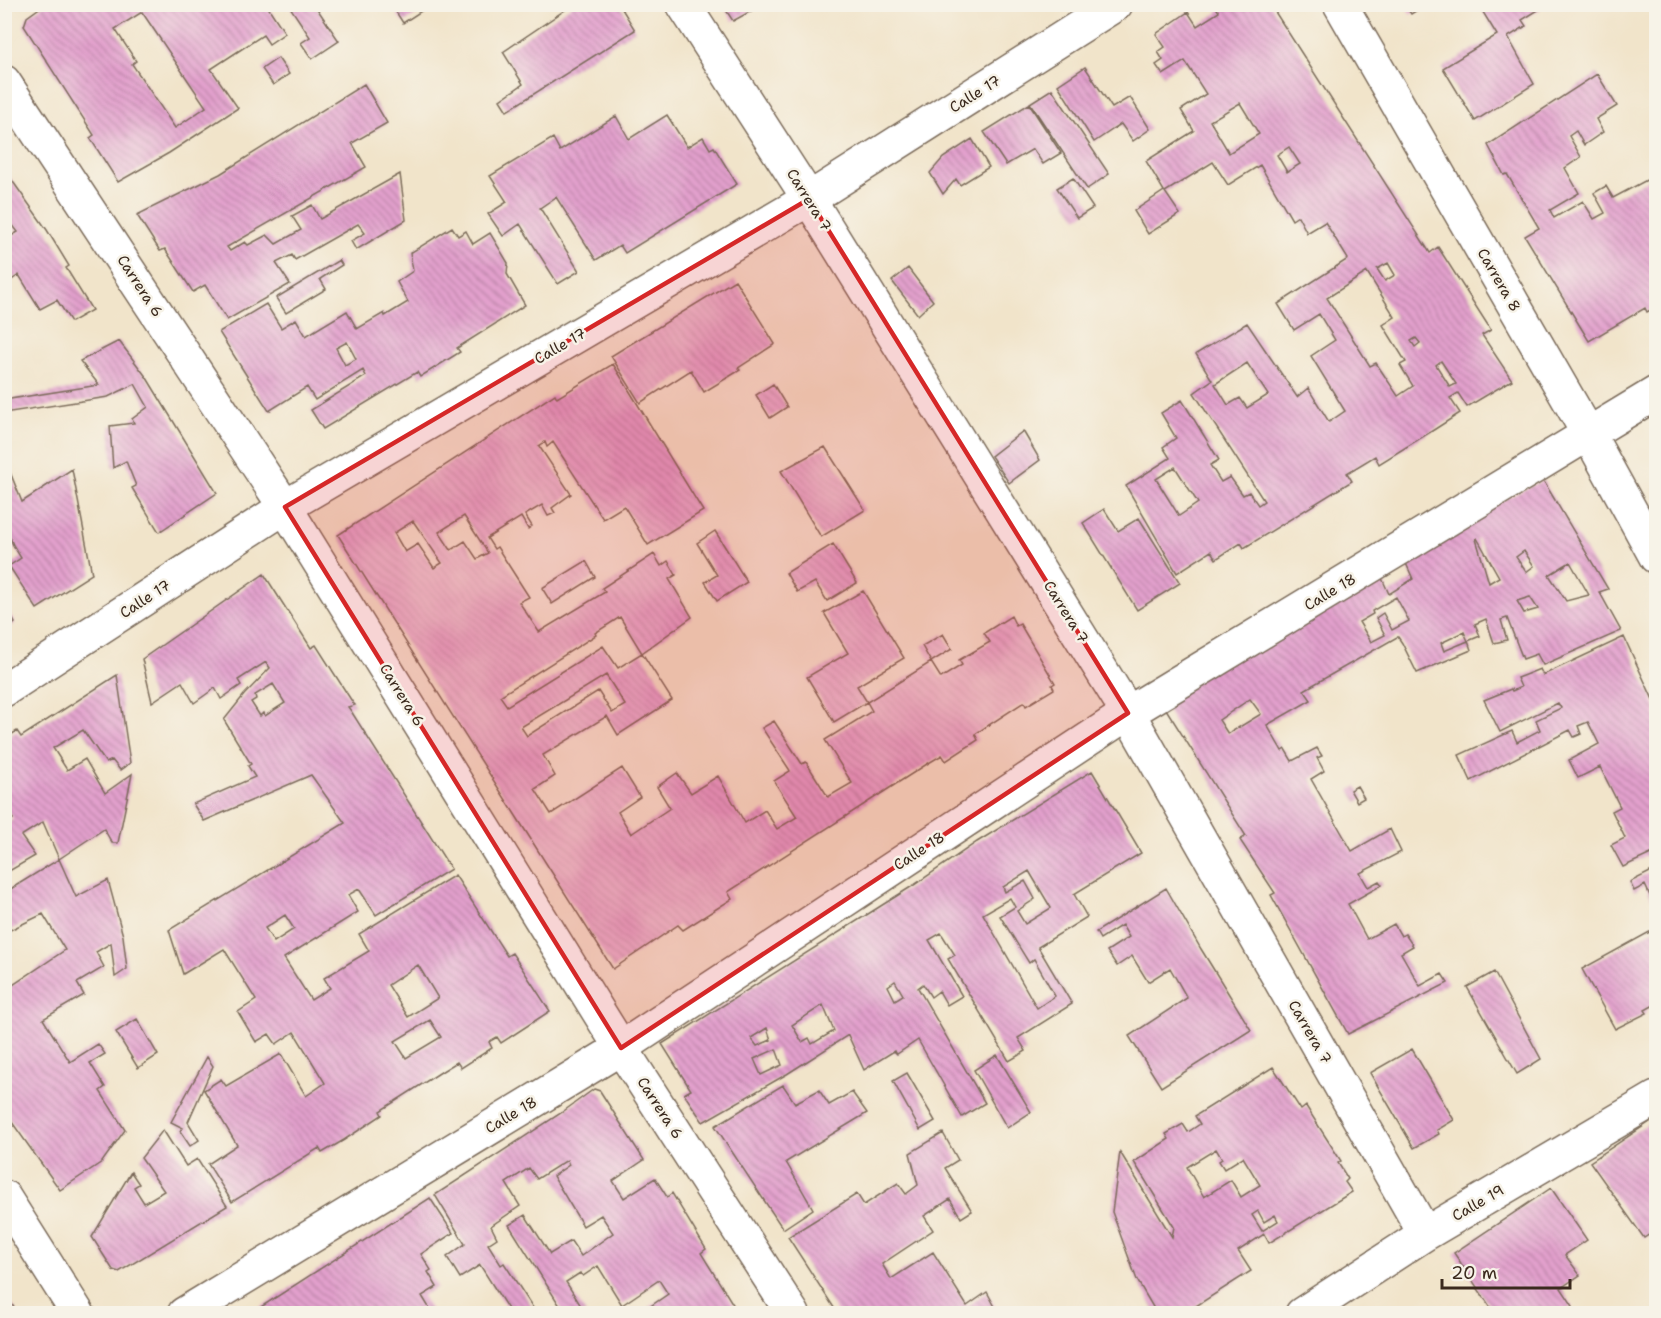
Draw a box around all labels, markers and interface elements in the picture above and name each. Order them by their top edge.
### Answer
street label: Calle 17 [946,70,1004,118]
street label: Carrera 7 [782,165,836,235]
street label: Carrera 8 [1473,245,1525,315]
street label: Carrera 6 [112,251,168,321]
street label: Calle 17 [530,323,590,369]
street label: Calle 18 [1300,569,1360,615]
street label: Calle 17 [116,575,174,623]
street label: Carrera 7 [1039,577,1093,647]
street label: Carrera 6 [375,660,429,730]
street label: Calle 18 [890,827,948,875]
street label: Carrera 7 [1284,997,1336,1067]
street label: Carrera 6 [632,1073,688,1143]
street label: Calle 18 [481,1092,541,1138]
street label: Calle 19 [1448,1180,1508,1226]
scale bar [1442,1252,1570,1290]
text: 20 m [1451,1261,1497,1285]

